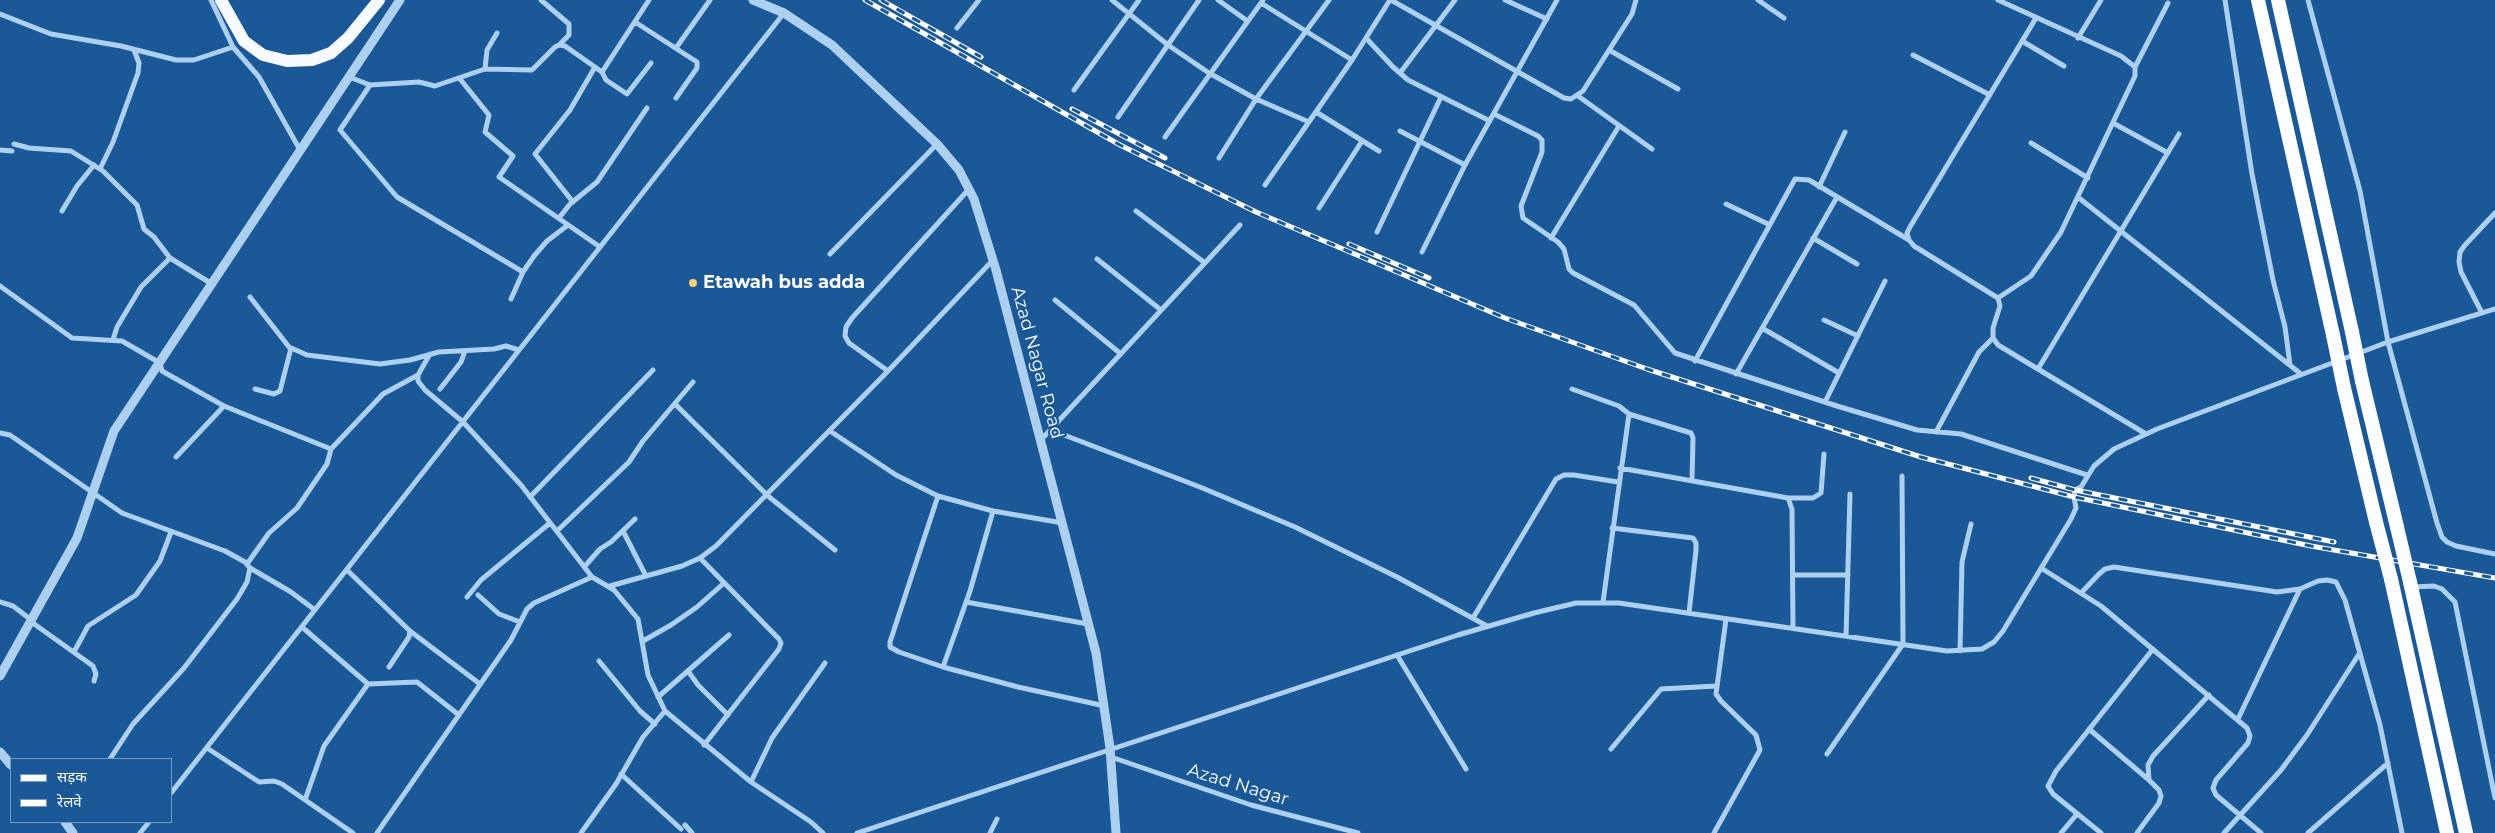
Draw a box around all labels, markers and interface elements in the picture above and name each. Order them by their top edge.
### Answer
place label: Etawah bus adda [703,272,865,294]
marker: Etawah bus adda [687,277,699,289]
street label: Azad Nagar Road [1006,284,1068,442]
legend [10,758,172,823]
street label: Azad Nagar [1185,759,1291,811]
text: सड़क [57,767,87,786]
text: रेलवे [57,792,82,811]

